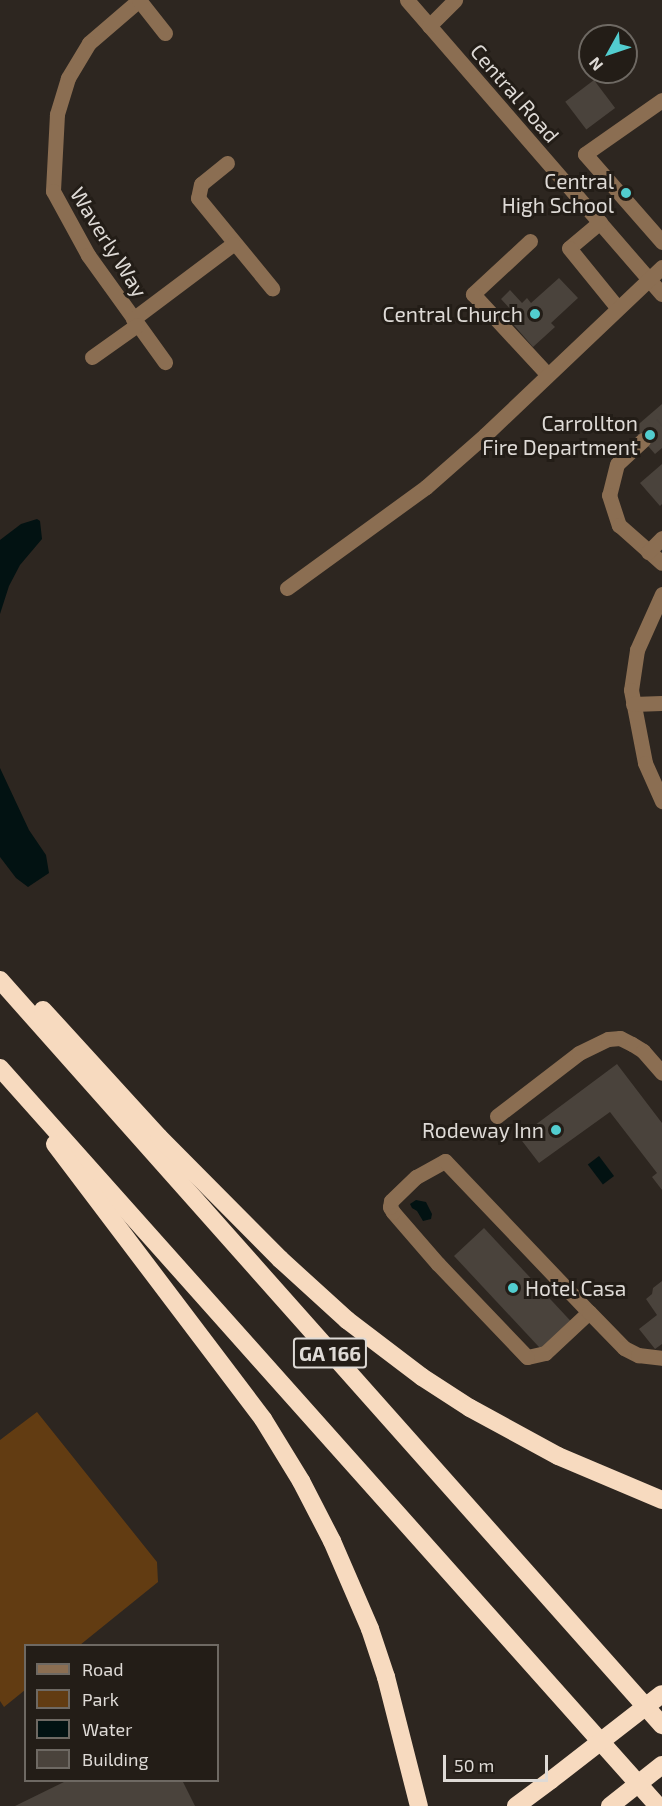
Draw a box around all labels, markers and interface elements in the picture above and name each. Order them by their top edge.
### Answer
north arrow [578,24,638,84]
street label: Central Road [465,38,565,148]
text: N [584,54,606,75]
place label: Central High School [502,168,614,218]
street label: Waverly Way [65,182,153,302]
marker: Central High School [619,186,633,200]
place label: Central Church [382,301,523,327]
marker: Central Church [528,307,542,321]
place label: Carrollton Fire Department [482,410,638,460]
marker: Carrollton Fire Department [643,428,657,442]
place label: Rodeway Inn [421,1117,544,1143]
marker: Rodeway Inn [549,1123,563,1137]
place label: Hotel Casa [525,1275,627,1301]
marker: Hotel Casa [506,1281,520,1295]
road number: GA 166 [292,1336,368,1370]
legend [24,1644,219,1782]
text: Road [82,1658,123,1680]
text: Park [82,1688,119,1710]
text: Water [82,1718,132,1740]
scale bar [446,1743,551,1781]
text: Building [82,1748,149,1770]
text: 50 m [454,1754,494,1776]

